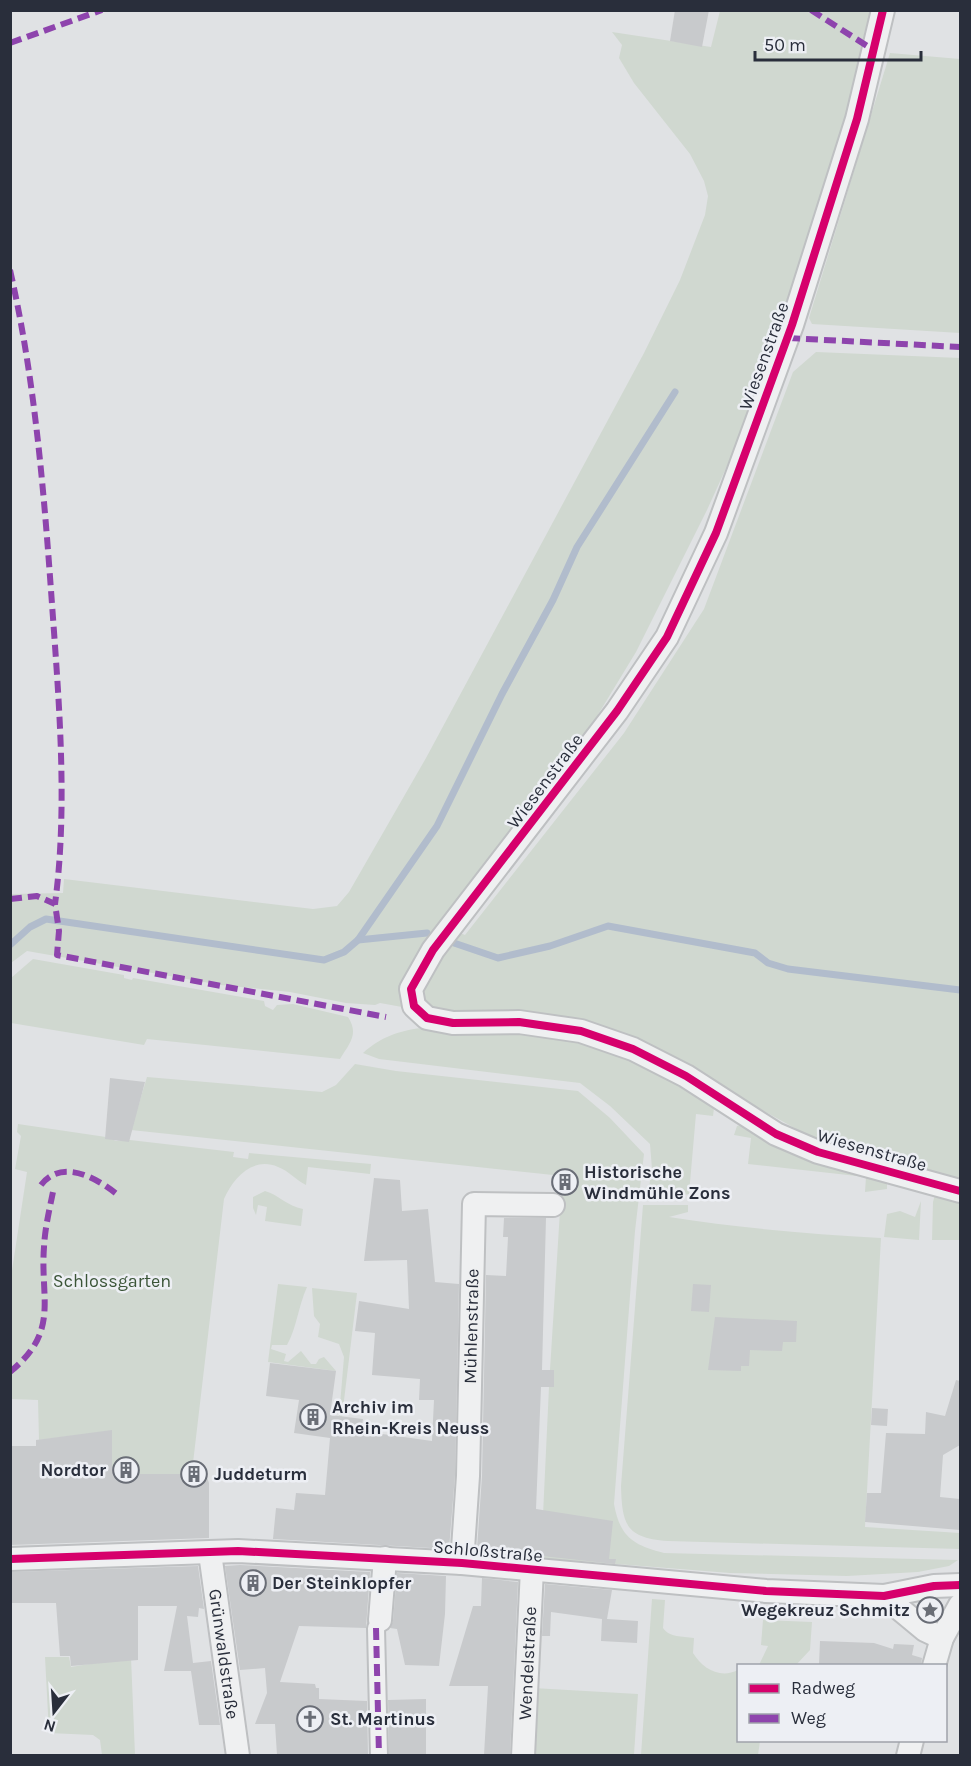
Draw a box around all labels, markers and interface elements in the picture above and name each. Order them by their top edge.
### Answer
scale bar [755,24,922,62]
text: 50 m [764,34,806,56]
street label: Wiesenstraße [734,299,794,413]
street label: Wiesenstraße [502,729,588,833]
street label: Wiesenstraße [815,1124,929,1176]
place label: Historische Windmühle Zons [584,1161,731,1204]
building icon: Historische Windmühle Zons [550,1167,580,1197]
street label: Mühlenstraße [459,1268,484,1384]
park label: Schlossgarten [53,1270,171,1292]
place label: Archiv im Rhein-Kreis Neuss [332,1396,489,1439]
building icon: Archiv im Rhein-Kreis Neuss [298,1402,328,1432]
building icon: Nordtor [111,1455,141,1485]
place label: Nordtor [40,1459,106,1481]
building icon: Juddeturm [179,1459,209,1489]
place label: Juddeturm [214,1463,307,1485]
street label: Schloßstraße [432,1535,544,1567]
building icon: Der Steinklopfer [238,1568,268,1598]
place label: Der Steinklopfer [272,1572,411,1594]
street label: Grünwaldstraße [204,1587,244,1721]
place icon: Wegekreuz Schmitz [915,1595,945,1625]
place label: Wegekreuz Schmitz [741,1599,910,1621]
street label: Wendelstraße [514,1606,541,1720]
legend [737,1664,947,1742]
text: Radweg [791,1677,855,1699]
north arrow [24,1682,84,1742]
church icon: St. Martinus [295,1704,325,1734]
text: Weg [791,1707,826,1729]
place label: St. Martinus [330,1708,435,1730]
text: N [41,1715,58,1737]

